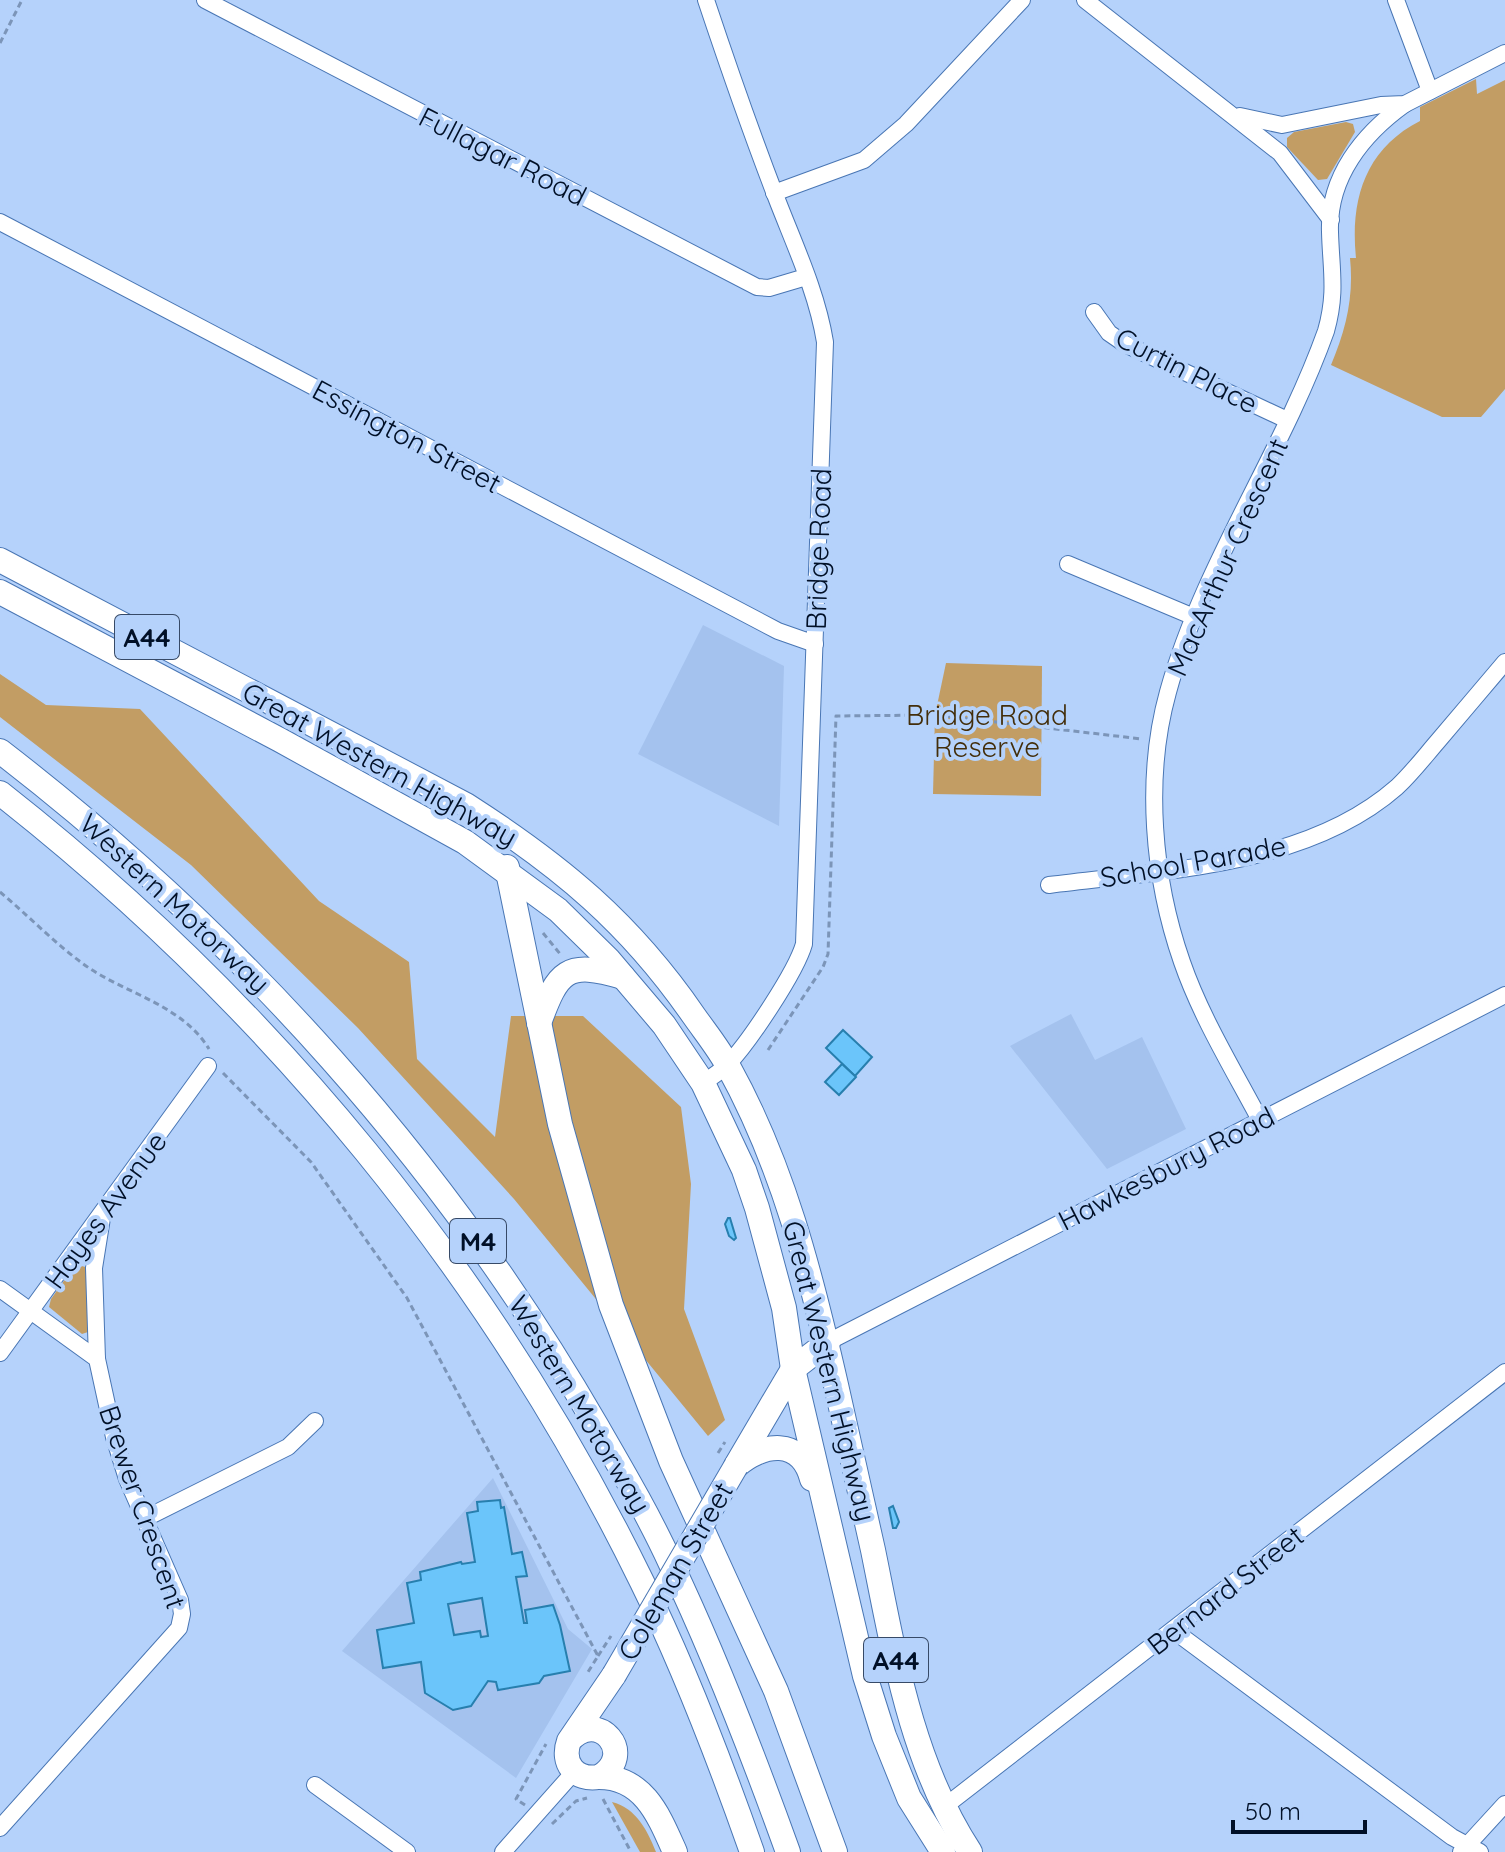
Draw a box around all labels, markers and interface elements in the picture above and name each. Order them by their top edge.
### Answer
street label: Fullagar Road [413,99,593,213]
street label: Curtin Place [1110,319,1264,421]
street label: Essington Street [307,372,507,500]
street label: MacArthur Crescent [1159,433,1295,681]
street label: Bridge Road [798,468,838,630]
road number: A44 [115,615,179,659]
street label: Great Western Highway [237,674,523,854]
park label: Bridge Road Reserve [906,697,1068,764]
street label: Western Motorway [72,806,278,1000]
street label: School Parade [1097,827,1289,895]
street label: Hawkesbury Road [1052,1098,1280,1238]
street label: Hayes Avenue [36,1125,174,1295]
street label: Great Western Highway [776,1217,884,1525]
road number: M4 [450,1219,506,1263]
street label: Western Motorway [501,1289,659,1519]
street label: Brewer Crescent [92,1401,194,1613]
street label: Coleman Street [610,1476,740,1666]
street label: Bernard Street [1140,1518,1310,1662]
road number: A44 [864,1638,928,1682]
scale bar [1233,1784,1365,1834]
text: 50 m [1245,1796,1301,1826]

